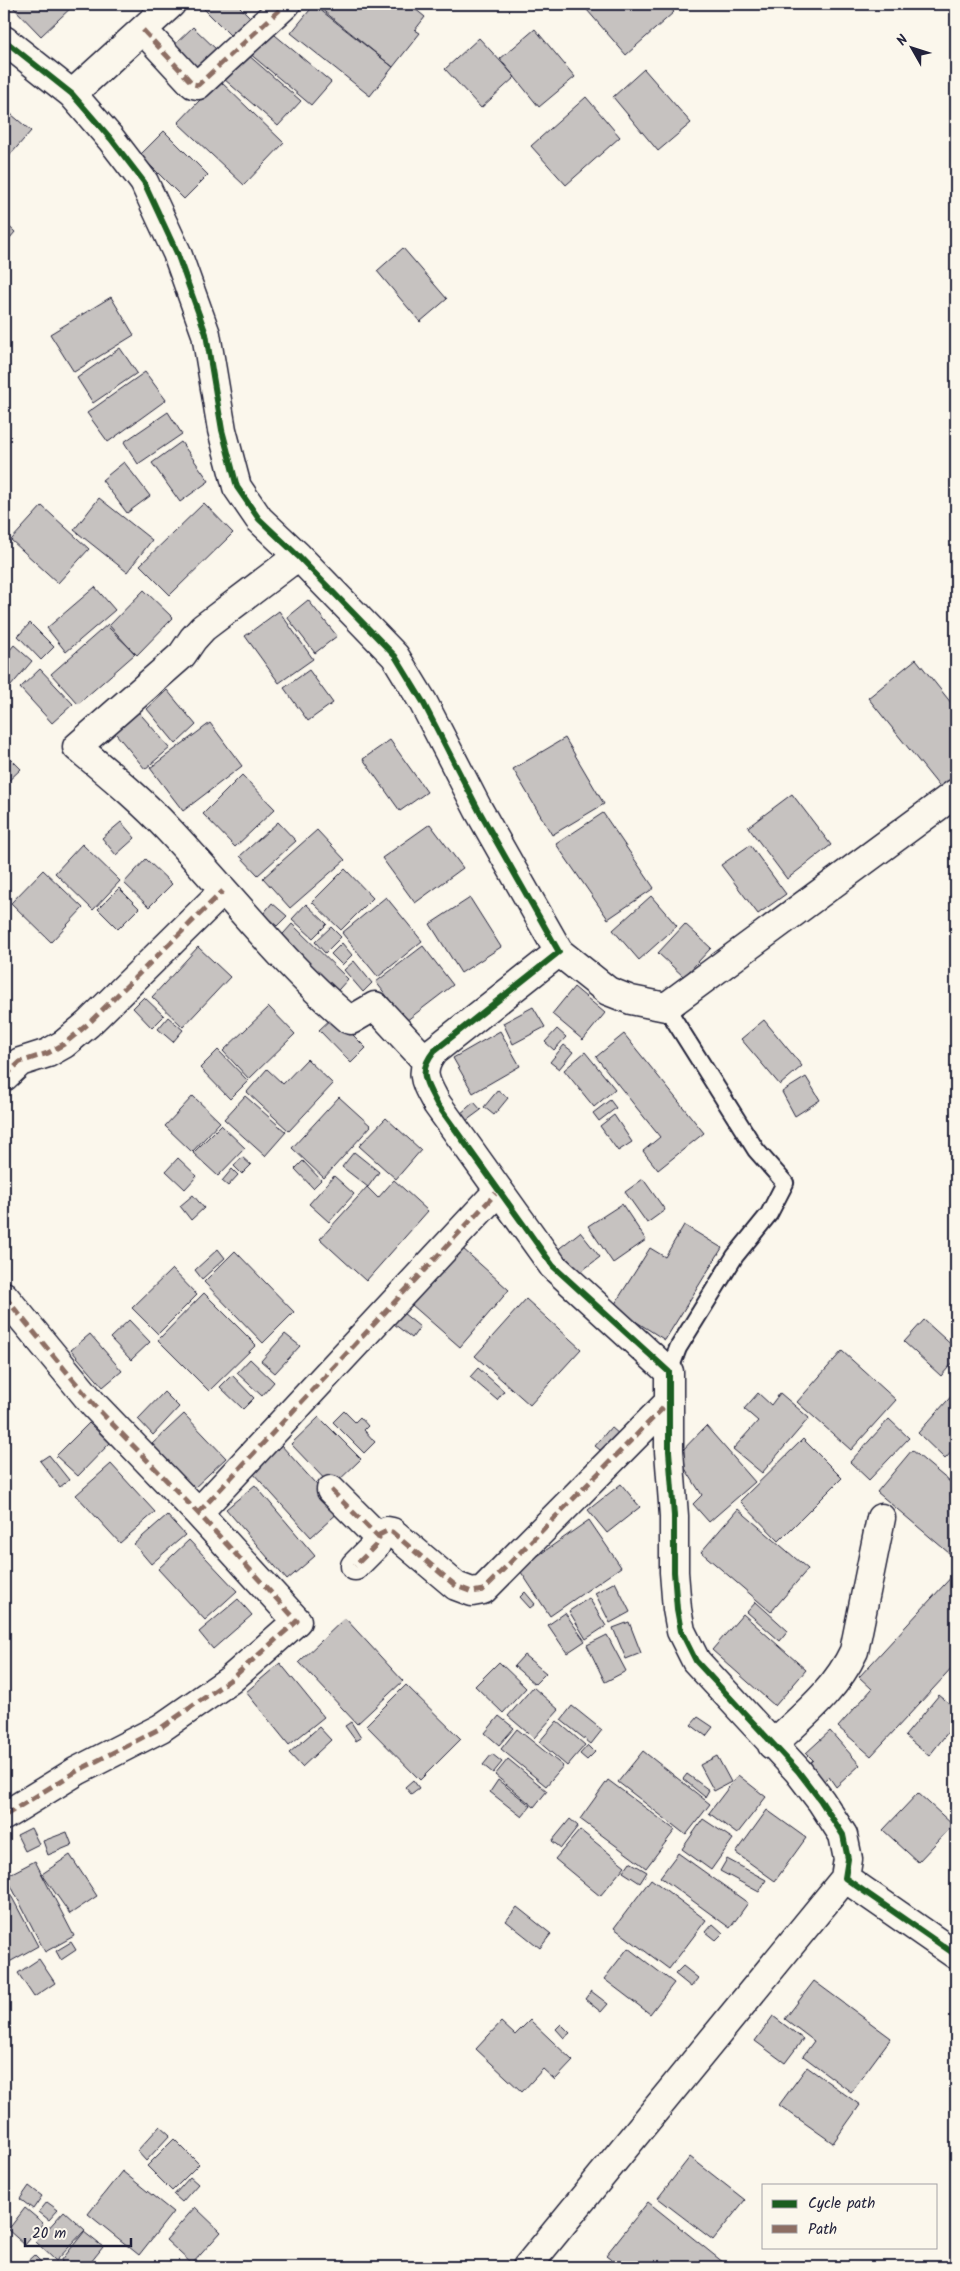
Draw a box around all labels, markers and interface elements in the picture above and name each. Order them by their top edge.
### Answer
north arrow [888,22,938,72]
text: N [891,30,914,51]
legend [762,2184,938,2248]
text: Cycle path [808,2192,875,2216]
scale bar [25,2216,131,2248]
text: Path [808,2218,837,2242]
text: 20 m [32,2222,66,2246]

